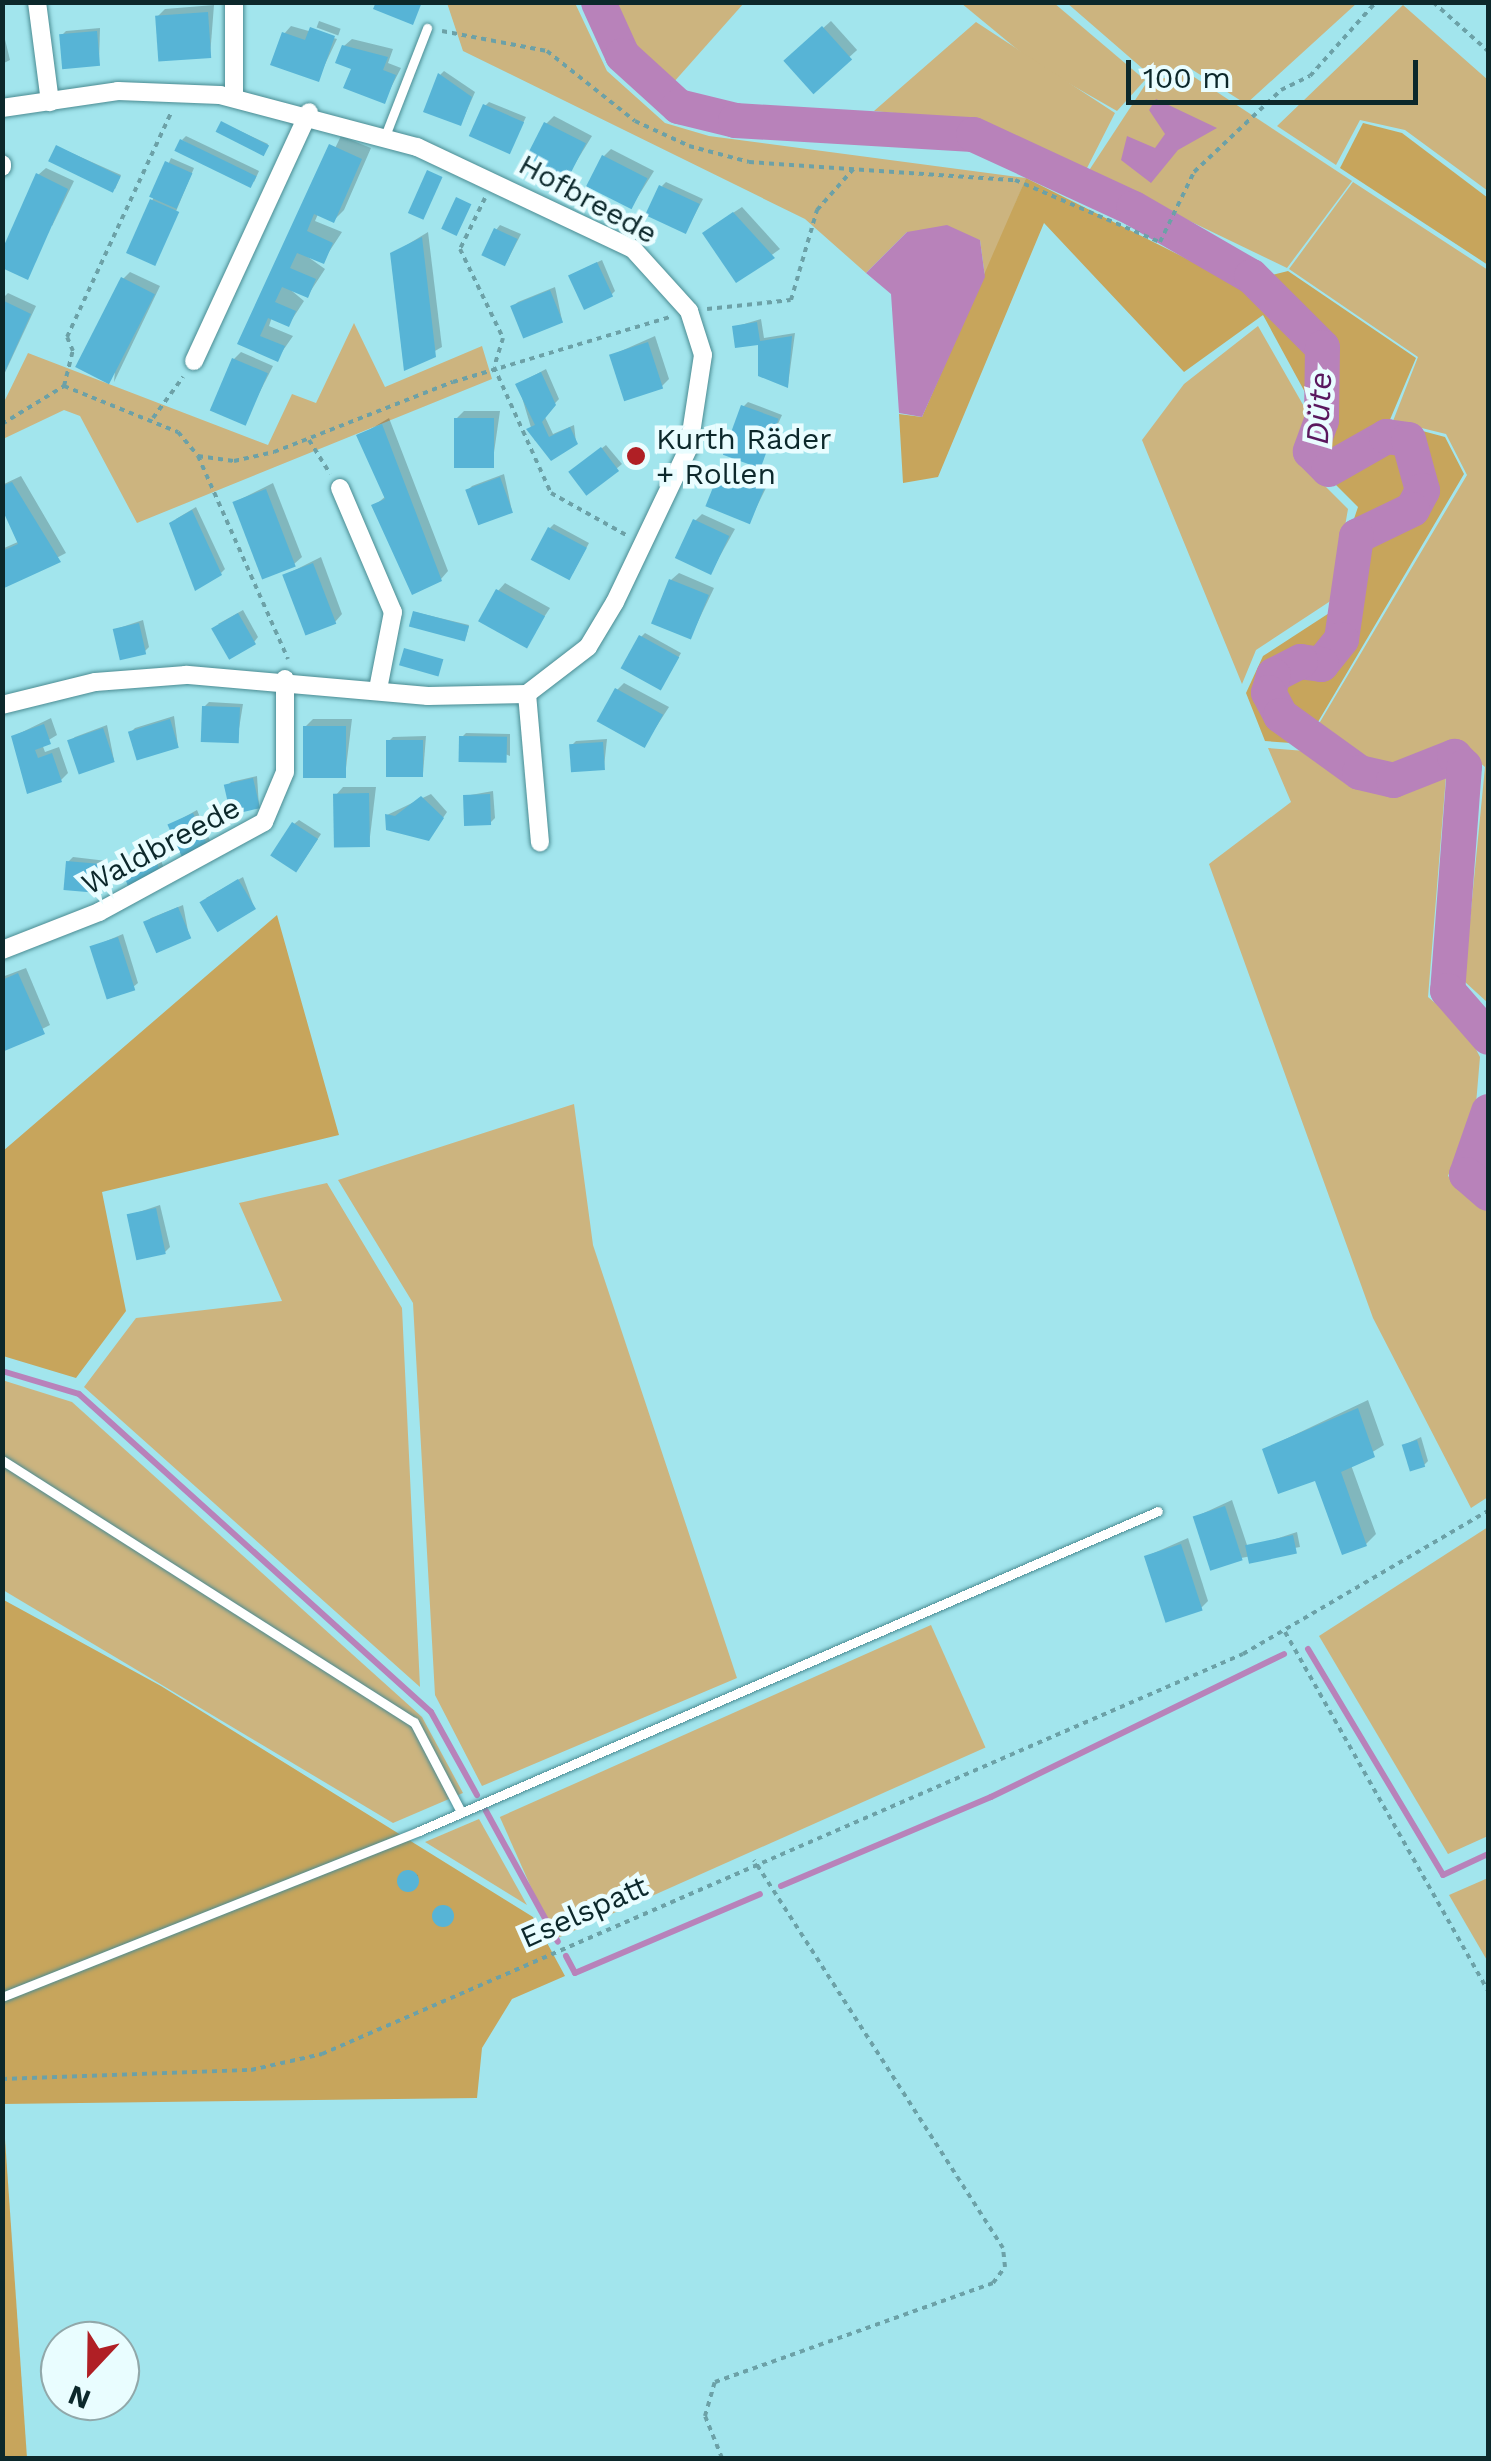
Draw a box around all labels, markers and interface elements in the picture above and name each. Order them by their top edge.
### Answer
scale bar [1131,40,1424,102]
text: 100 m [1143,60,1231,95]
street label: Hofbreede [513,146,663,252]
water label: Düte [1298,371,1340,445]
place label: Kurth Räder + Rollen [656,421,831,492]
marker: Kurth Räder + Rollen [625,445,647,467]
street label: Waldbreede [76,789,246,903]
street label: Eselspatt [515,1868,653,1956]
north arrow [40,2321,140,2421]
text: N [64,2378,95,2417]

